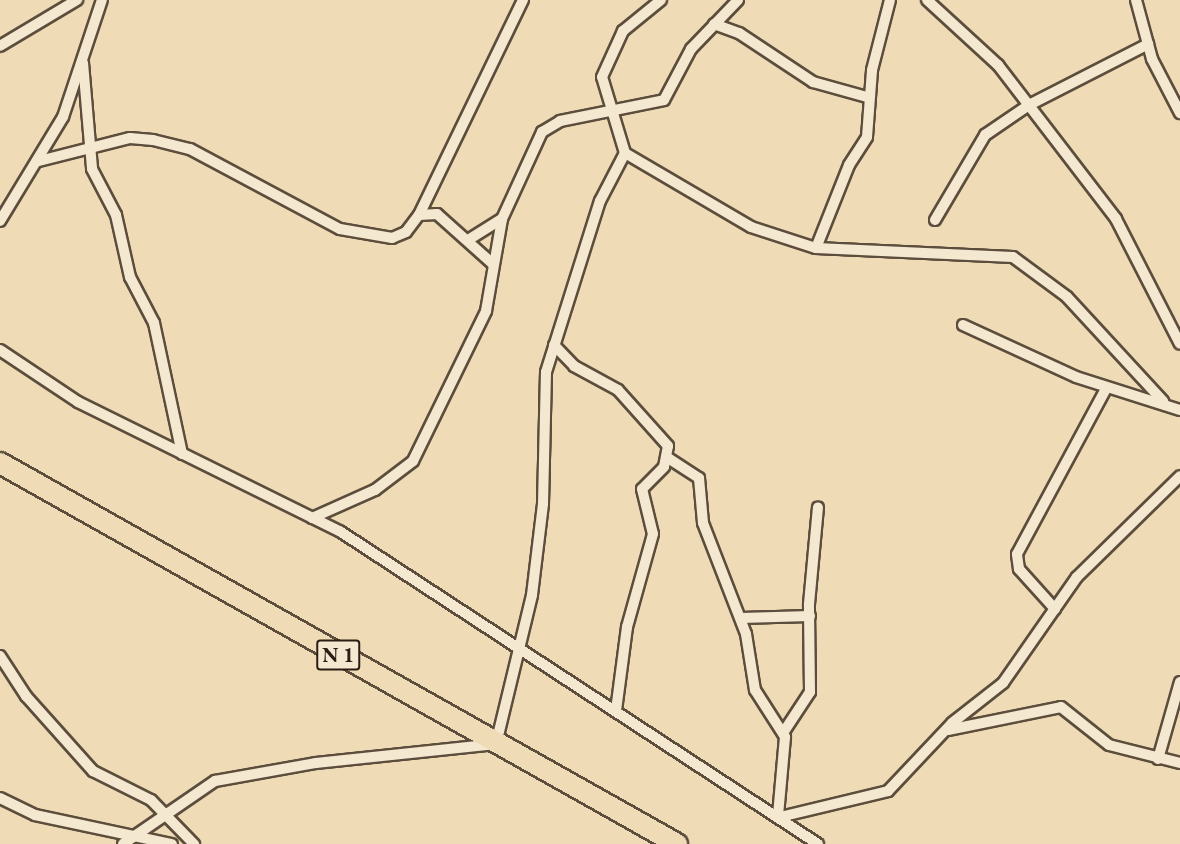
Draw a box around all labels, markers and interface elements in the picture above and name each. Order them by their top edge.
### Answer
road number: N 1 [316,638,360,672]

